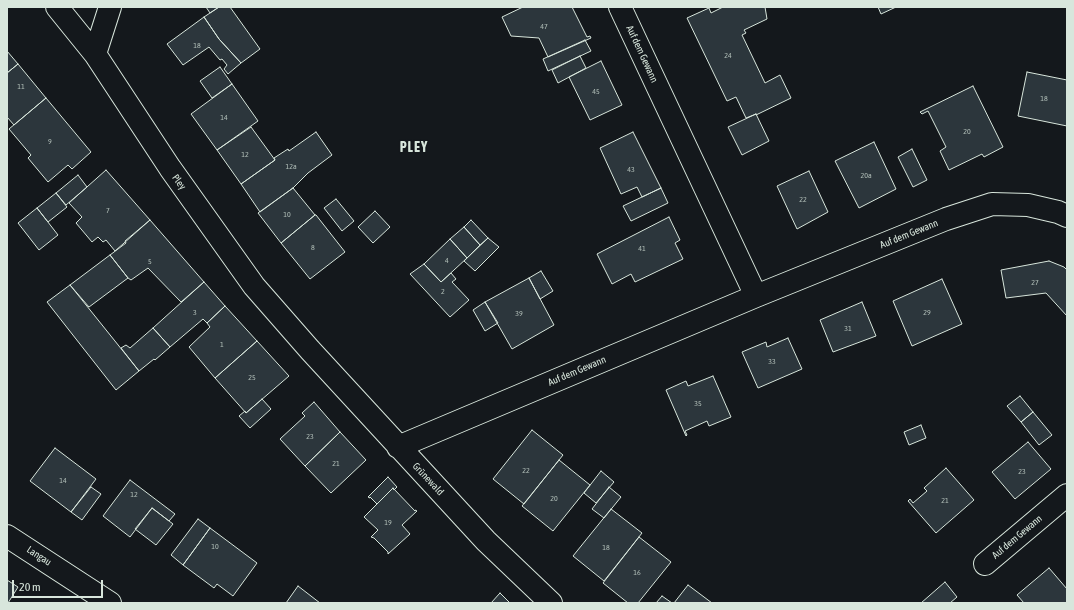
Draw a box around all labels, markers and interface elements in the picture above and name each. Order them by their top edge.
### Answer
house number: 47 [540,21,548,31]
street label: Auf dem Gewann [624,24,660,84]
house number: 18 [193,40,201,50]
house number: 24 [724,50,732,60]
house number: 11 [17,81,25,91]
house number: 45 [592,86,600,96]
house number: 18 [1040,93,1048,103]
house number: 14 [220,112,228,122]
house number: 20 [963,126,971,136]
house number: 9 [48,136,52,146]
district label: PLEY [400,140,428,156]
house number: 12 [241,149,249,159]
house number: 12a [285,161,297,171]
house number: 43 [627,164,635,174]
house number: 20a [860,170,872,180]
street label: Pley [169,172,189,192]
house number: 22 [799,194,807,204]
house number: 7 [106,205,110,215]
house number: 10 [283,209,291,219]
street label: Auf dem Gewann [878,217,940,251]
house number: 8 [311,242,315,252]
house number: 41 [638,243,646,253]
house number: 4 [445,255,449,265]
house number: 5 [148,256,152,266]
house number: 27 [1031,277,1039,287]
house number: 2 [441,286,445,296]
house number: 3 [193,307,197,317]
house number: 29 [923,307,931,317]
house number: 39 [515,308,523,318]
house number: 31 [844,323,852,333]
house number: 1 [220,339,224,349]
street label: Auf dem Gewann [546,353,608,389]
house number: 33 [768,356,776,366]
house number: 25 [248,372,256,382]
house number: 35 [694,398,702,408]
house number: 23 [306,431,314,441]
house number: 21 [332,458,340,468]
street label: Grünewald [410,460,446,498]
house number: 22 [522,465,530,475]
house number: 23 [1018,466,1026,476]
house number: 14 [59,475,67,485]
house number: 12 [130,489,138,499]
house number: 20 [550,493,558,503]
house number: 21 [941,495,949,505]
street label: Auf dem Gewann [990,513,1044,561]
house number: 19 [384,517,392,527]
house number: 10 [211,541,219,551]
house number: 18 [602,542,610,552]
street label: Langau [24,544,54,568]
house number: 16 [633,567,641,577]
scale bar [14,572,105,598]
text: 20 m [19,580,41,594]

